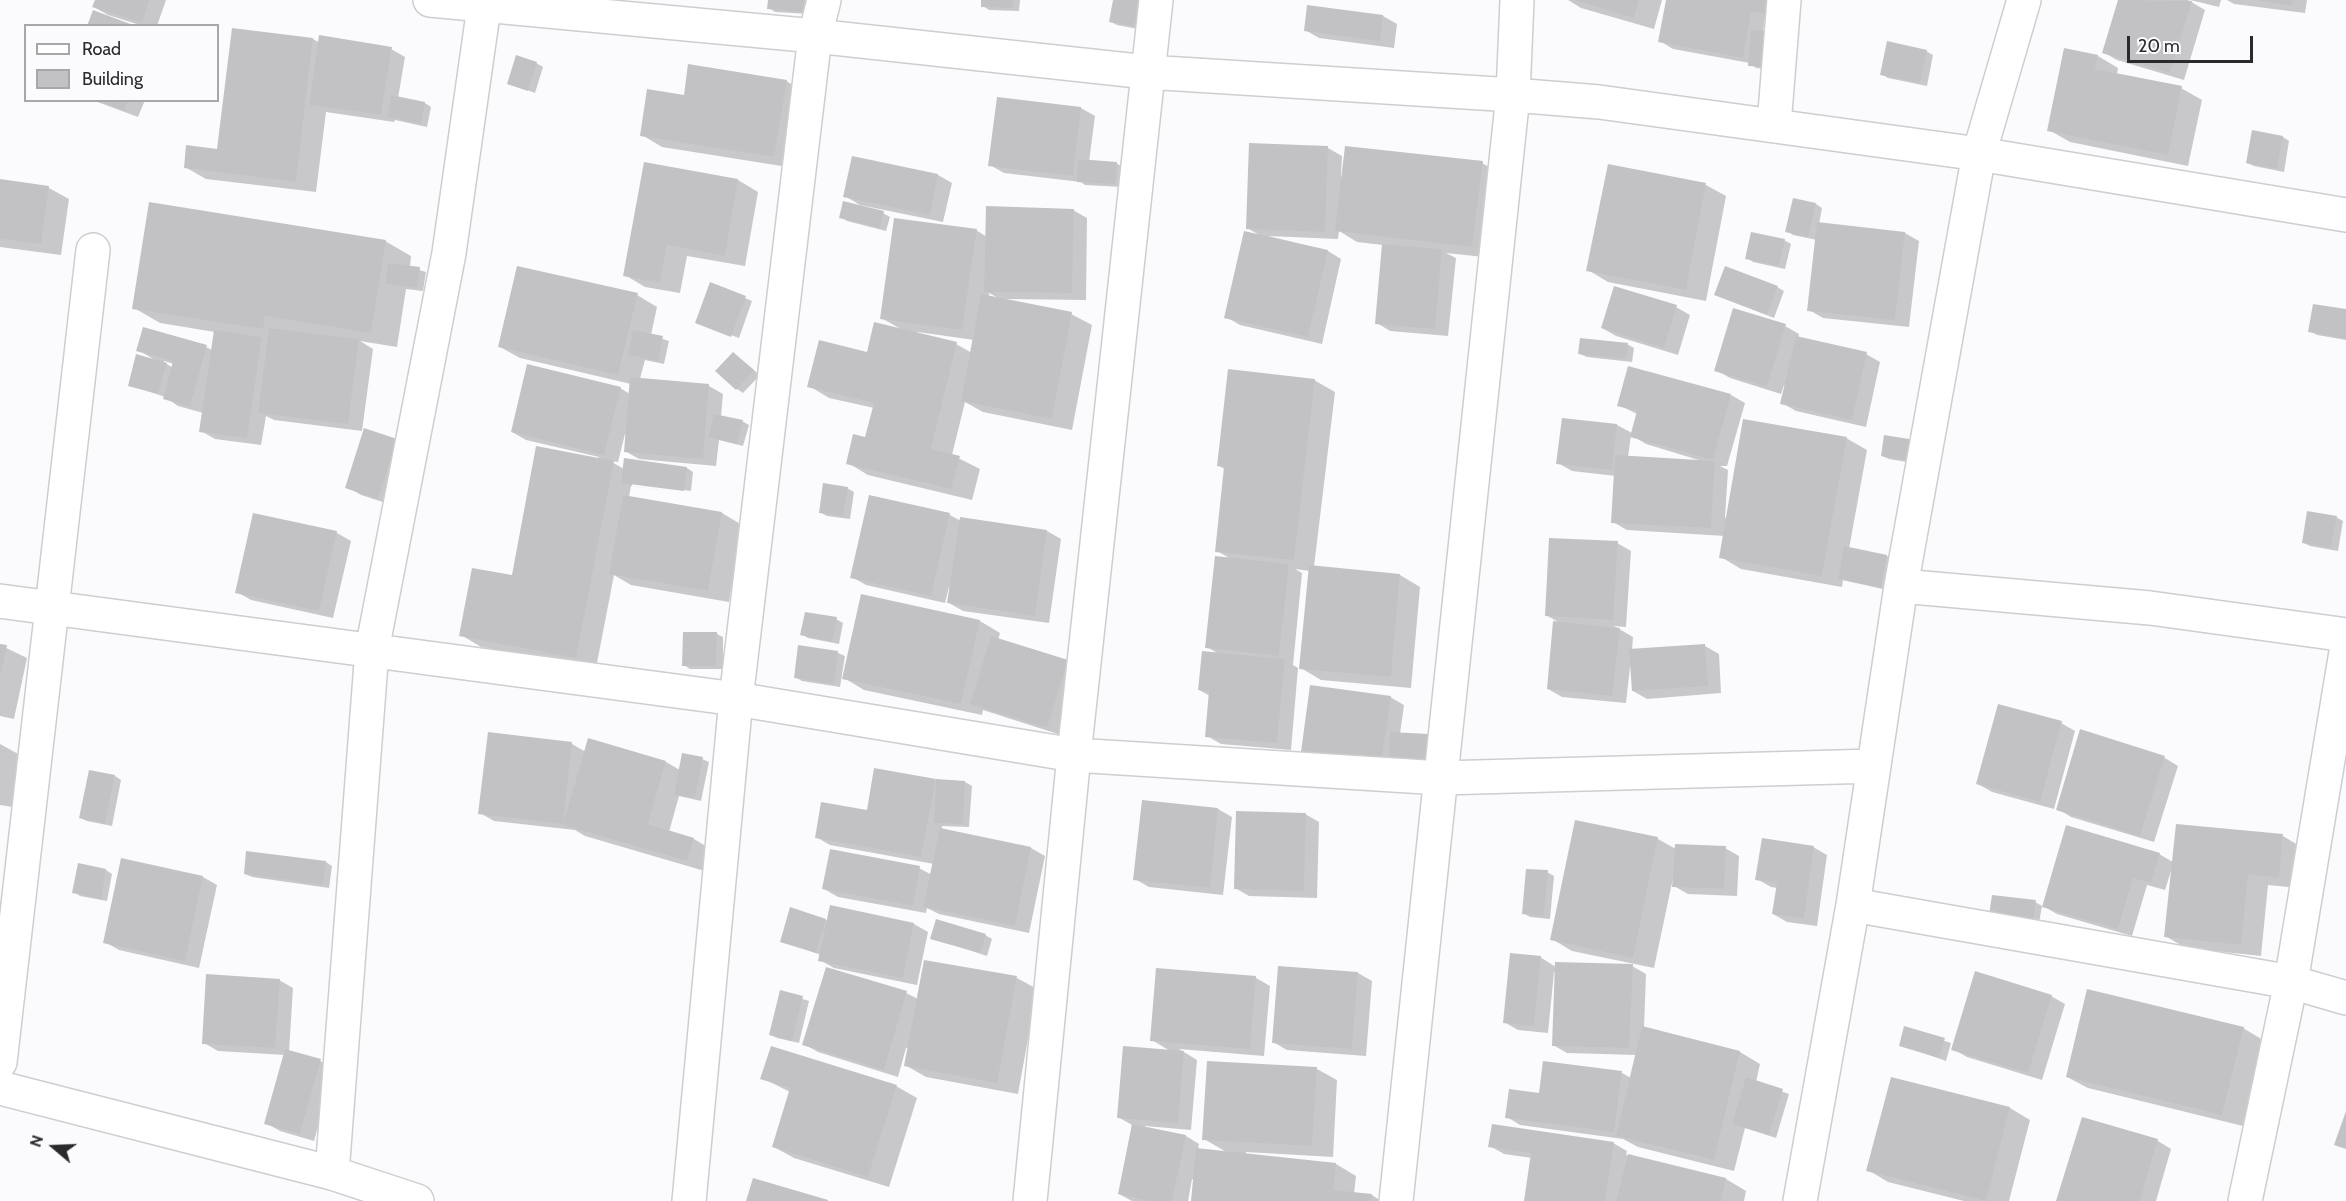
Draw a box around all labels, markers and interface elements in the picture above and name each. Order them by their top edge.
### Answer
legend [24,24,219,102]
scale bar [2130,24,2256,62]
text: 20 m [2138,35,2180,57]
text: Road [82,38,121,60]
text: Building [82,68,143,90]
north arrow [24,1117,84,1177]
text: N [26,1133,47,1149]

